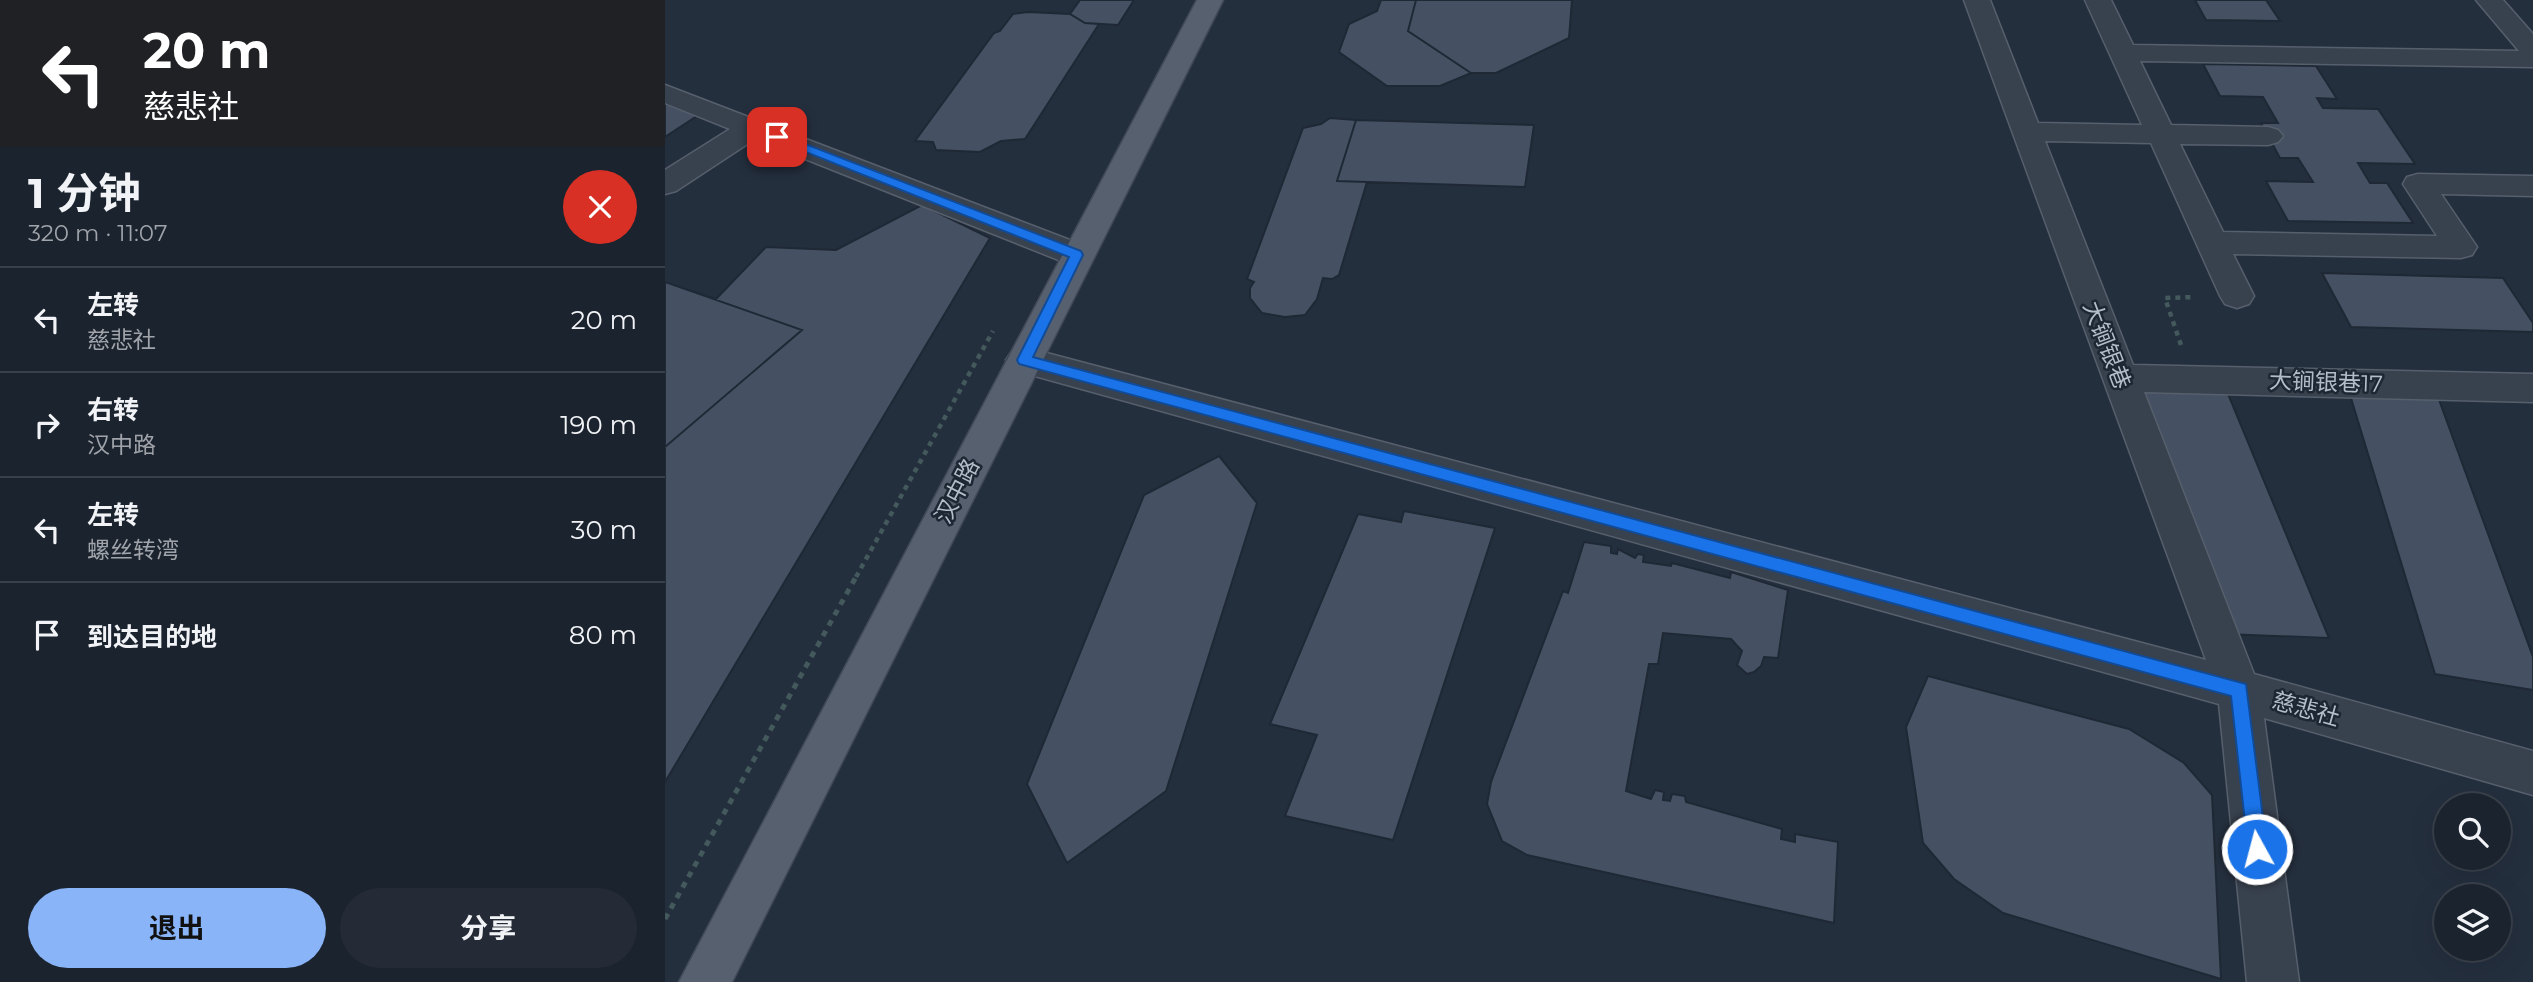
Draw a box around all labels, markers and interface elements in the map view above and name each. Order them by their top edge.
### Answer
text: 20 m [143,21,270,80]
icon: left [28,28,119,119]
text: 慈悲社 [143,87,239,126]
pin [747,107,807,167]
icon: arrive [758,118,796,156]
text: 1 分钟 [28,167,140,219]
button: close [563,170,637,244]
text: 320 m · 11:07 [28,219,167,247]
text: 左转 [87,289,139,321]
street label: 大锏银巷 [2077,297,2137,393]
icon: left [28,301,66,339]
text: 20 m [571,304,637,336]
text: 慈悲社 [87,326,156,354]
street label: 大锏银巷17 [2269,366,2383,398]
text: 右转 [87,394,139,426]
icon: right [28,406,66,444]
text: 190 m [560,409,637,441]
text: 汉中路 [87,431,156,459]
street label: 汉中路 [929,454,985,528]
text: 左转 [87,499,139,531]
icon: left [28,511,66,549]
text: 30 m [571,514,637,546]
text: 螺丝转湾 [87,536,179,564]
icon: arrive [28,616,66,654]
text: 80 m [569,619,637,651]
text: 到达目的地 [87,621,217,653]
street label: 慈悲社 [2269,686,2343,732]
map controls [2434,793,2511,961]
button: search [2434,793,2511,870]
position arrow [2220,812,2294,886]
button: layers [2434,884,2511,961]
button: 退出 [28,888,326,968]
button: 分享 [340,888,637,968]

